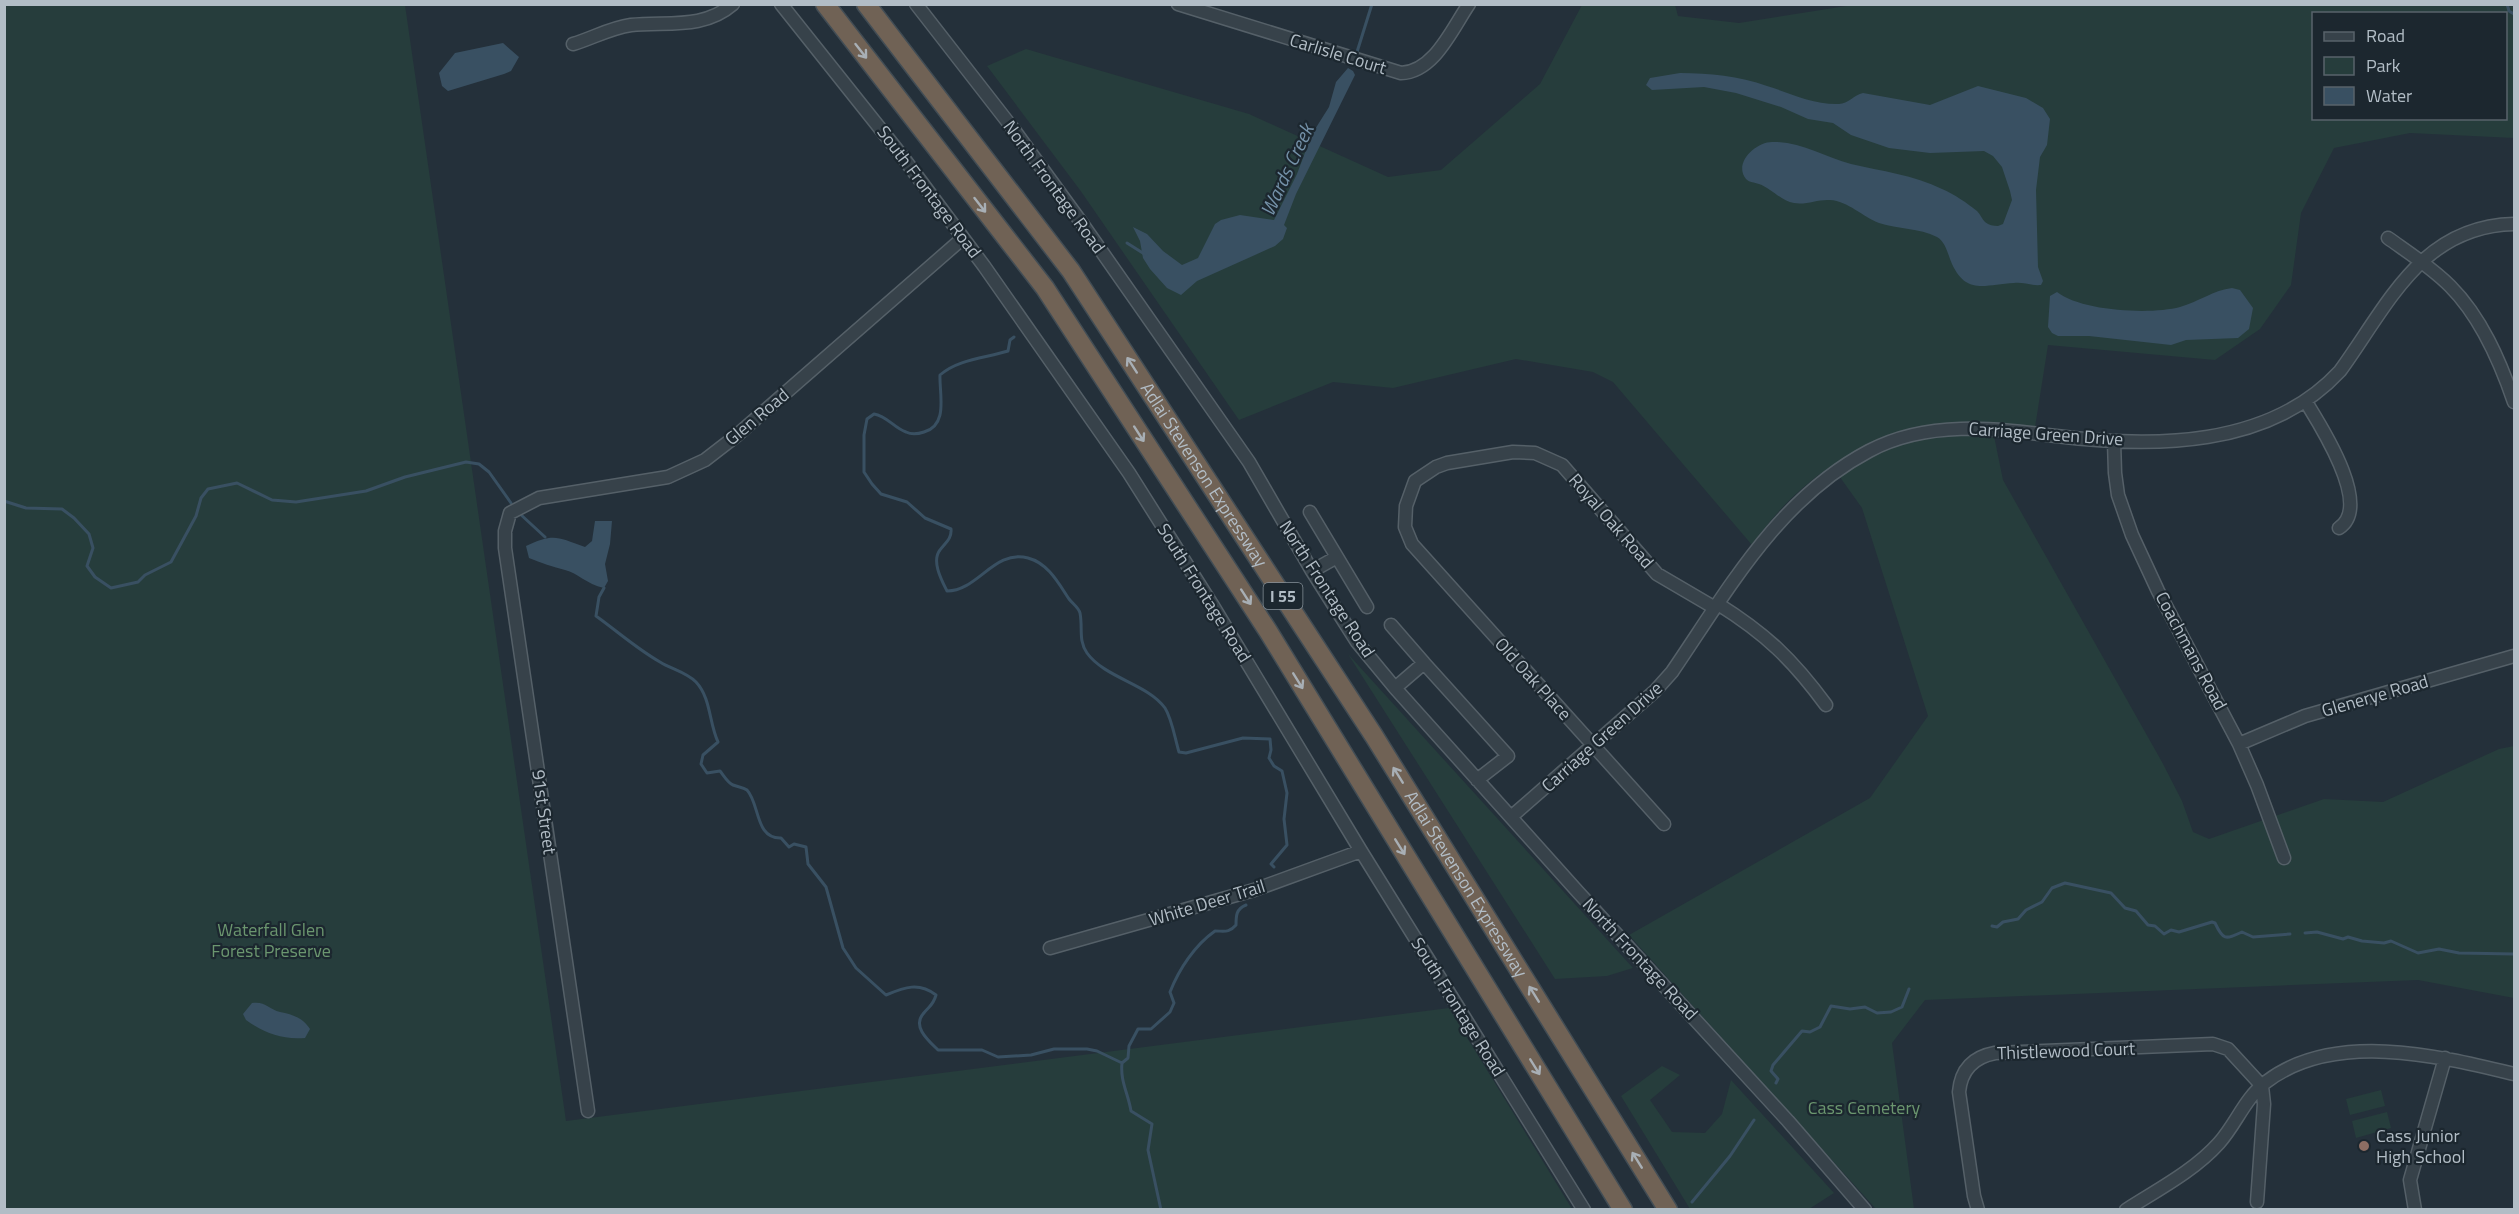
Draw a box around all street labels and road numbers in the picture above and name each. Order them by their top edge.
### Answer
street label: Carlisle Court [1286,26,1391,81]
street label: North Frontage Road [997,115,1112,259]
street label: South Frontage Road [871,120,988,264]
street label: Adlai Stevenson Expressway [1134,377,1275,573]
street label: Glen Road [719,382,795,452]
street label: Carriage Green Drive [1968,415,2124,452]
street label: Royal Oak Road [1562,467,1660,574]
street label: North Frontage Road [1273,515,1382,663]
street label: South Frontage Road [1151,518,1258,668]
road number: I 55 [1264,583,1302,609]
street label: Coachmans Road [2149,587,2234,715]
street label: Old Oak Place [1489,631,1578,726]
street label: Glenerye Road [2318,667,2431,724]
street label: Carriage Green Drive [1535,675,1668,798]
street label: 91st Street [525,768,564,857]
street label: Adlai Stevenson Expressway [1398,785,1535,983]
street label: White Deer Trail [1145,872,1268,933]
street label: North Frontage Road [1576,891,1704,1026]
street label: South Frontage Road [1405,932,1512,1082]
street label: Thistlewood Court [1996,1035,2136,1066]

